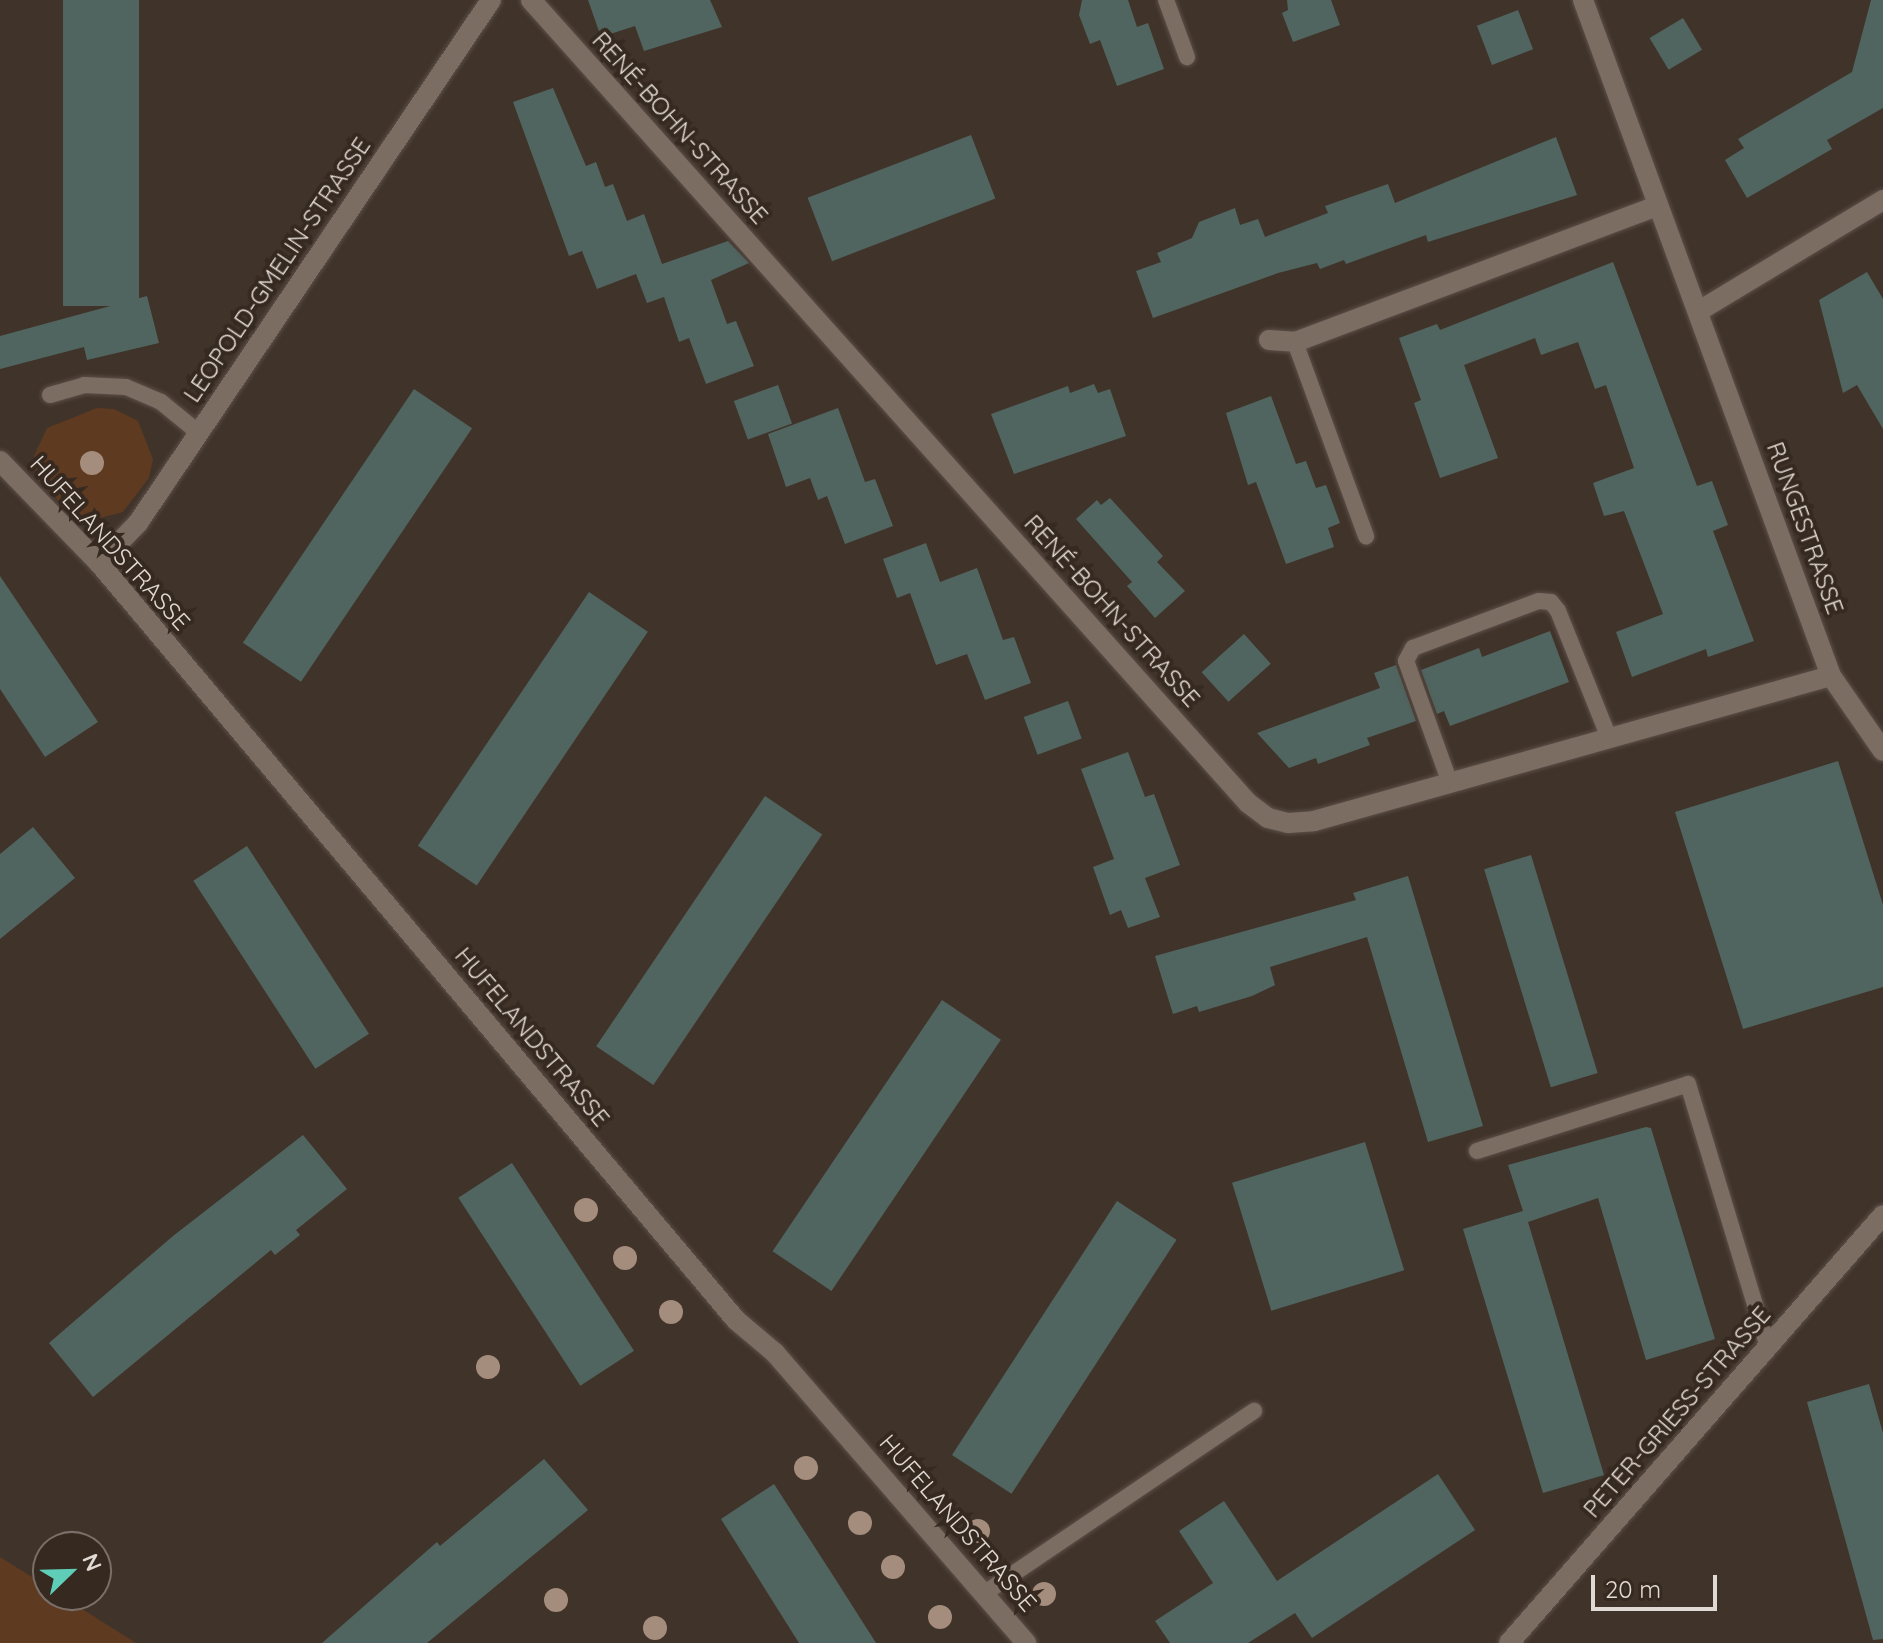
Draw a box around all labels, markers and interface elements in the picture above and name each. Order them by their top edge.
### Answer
street label: RENÉ-BOHN-STRASSE [586,26,774,230]
street label: LEOPOLD-GMELIN-STRASSE [178,132,376,408]
street label: RUNGESTRASSE [1761,438,1849,618]
street label: HUFELANDSTRASSE [24,450,196,636]
street label: RENÉ-BOHN-STRASSE [1018,509,1206,713]
street label: HUFELANDSTRASSE [449,942,615,1132]
street label: PETER-GRIESS-STRASSE [1577,1301,1777,1523]
street label: HUFELANDSTRASSE [873,1429,1043,1617]
north arrow [32,1531,112,1611]
text: N [76,1549,108,1575]
scale bar [1595,1559,1721,1609]
text: 20 m [1605,1574,1661,1604]

